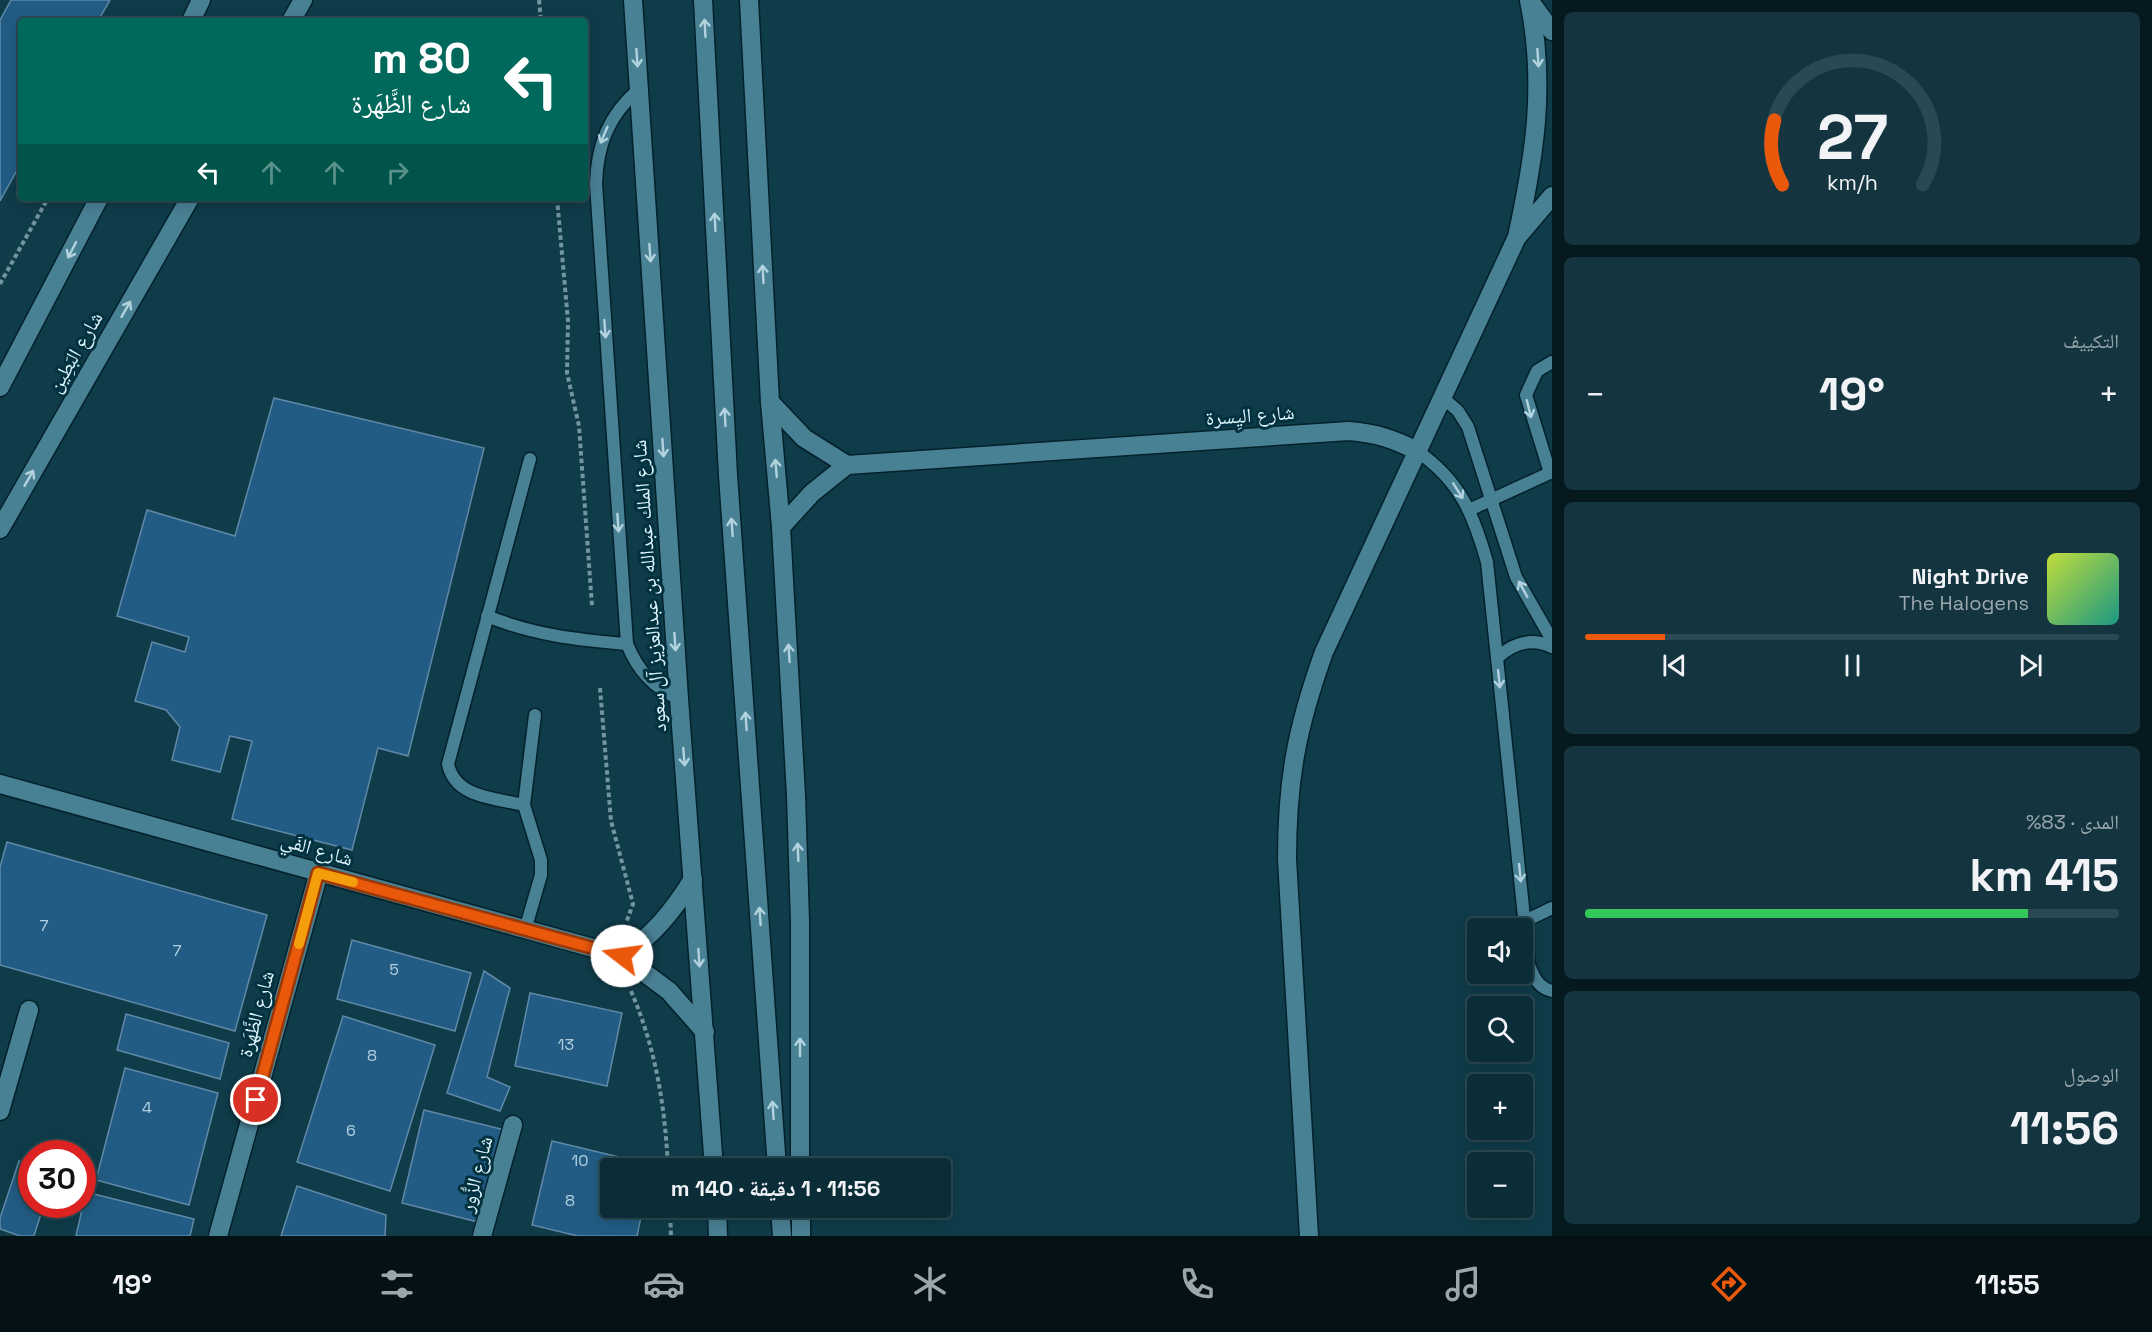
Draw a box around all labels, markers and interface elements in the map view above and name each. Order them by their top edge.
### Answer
one-way arrow [699,18,710,38]
text: 80 m [372,32,471,85]
icon: left [492,42,570,120]
one-way arrow [1532,47,1543,67]
one-way arrow [632,48,643,68]
text: شارع الظَّهَرة [351,86,471,121]
text: 27 [1816,99,1888,178]
one-way arrow [598,125,609,144]
icon: left [192,156,225,189]
icon: ahead [255,156,288,189]
icon: ahead [318,156,351,189]
icon: right [381,156,414,189]
text: km/h [1826,170,1878,197]
one-way arrow [710,213,721,233]
one-way arrow [66,241,78,258]
one-way arrow [644,242,655,262]
one-way arrow [758,264,769,284]
one-way arrow [120,301,132,318]
street label: شارع البَطِين [41,307,109,397]
one-way arrow [600,318,611,338]
text: التكييف [2063,328,2119,354]
text: 19° [1819,366,1885,423]
text: − [1585,374,1605,416]
text: + [2099,374,2119,416]
street label: شارع اليِسرة [1205,399,1295,433]
one-way arrow [1524,399,1536,418]
one-way arrow [720,408,731,427]
one-way arrow [657,437,668,457]
street label: شارع الملك عبدالله بن عبدالعزيز آل سعود [626,439,672,733]
one-way arrow [770,459,781,479]
one-way arrow [23,470,35,487]
one-way arrow [1453,482,1465,499]
one-way arrow [613,513,624,533]
one-way arrow [726,517,737,537]
text: Night Drive [1912,562,2029,590]
one-way arrow [1517,581,1529,598]
text: The Halogens [1899,590,2029,616]
one-way arrow [670,632,681,652]
one-way arrow [784,643,795,663]
icon: previous [1658,649,1691,682]
icon: pause [1836,649,1869,682]
icon: next [2014,649,2047,682]
one-way arrow [1494,669,1505,689]
one-way arrow [740,712,751,732]
one-way arrow [679,747,690,767]
text: المدى · 83% [2026,809,2119,835]
street label: شارع الفَي [277,826,356,875]
one-way arrow [792,843,804,863]
text: 415 km [1969,847,2119,904]
one-way arrow [1515,863,1526,883]
one-way arrow [754,906,765,926]
house number: 7 [39,915,49,936]
map controls [1467,918,1533,1218]
button: sound [1467,918,1533,984]
position arrow [590,924,654,988]
house number: 7 [172,940,182,961]
one-way arrow [694,948,705,968]
house number: 5 [389,959,399,980]
street label: شارع الظَّهَرة [232,968,280,1060]
button: search [1467,996,1533,1062]
house number: 13 [558,1034,574,1055]
one-way arrow [794,1038,806,1058]
house number: 8 [367,1045,377,1066]
text: الوصول [2064,1062,2119,1088]
pin [230,1074,281,1125]
button: + [1467,1074,1533,1140]
icon: arrive [239,1083,272,1116]
house number: 4 [142,1097,152,1118]
text: 11:56 [2010,1100,2119,1157]
one-way arrow [768,1101,779,1121]
house number: 6 [346,1120,356,1141]
street label: شارع الزُّور [453,1133,499,1216]
speed limit sign: 30 [18,1140,96,1218]
house number: 10 [572,1150,588,1171]
button: − [1467,1152,1533,1218]
text: 11:56 · 1 دقيقة · 140 m [671,1174,880,1202]
house number: 8 [565,1190,575,1211]
icon: filters [376,1263,418,1305]
icon: car [643,1263,685,1305]
icon: climate [909,1263,951,1305]
icon: phone [1176,1263,1218,1305]
icon: music [1442,1263,1484,1305]
icon: directions [1708,1263,1750,1305]
text: 19° [112,1267,152,1302]
text: 11:55 [1975,1267,2040,1302]

